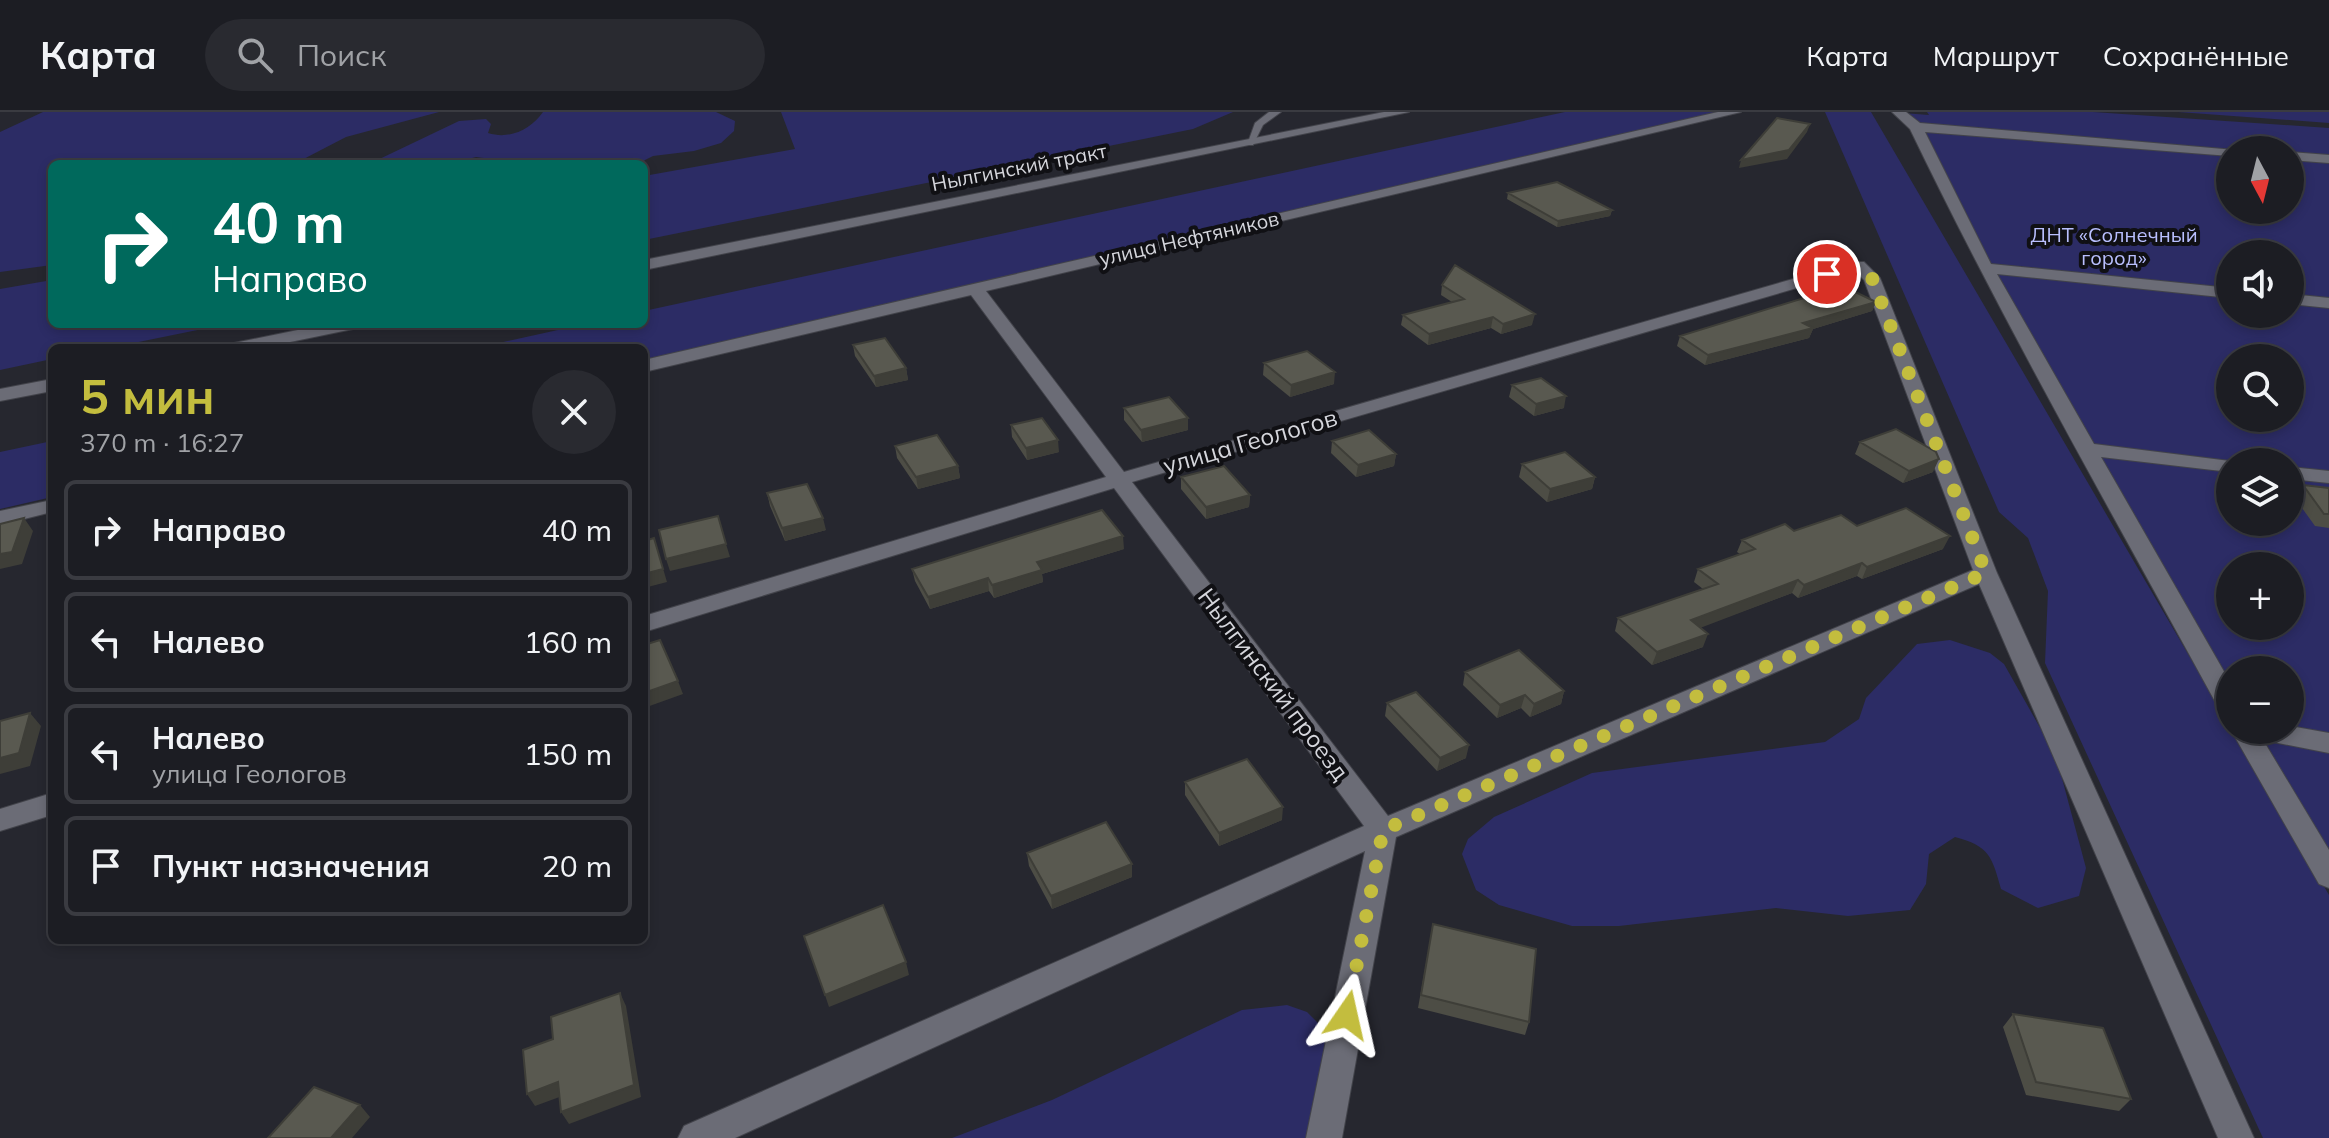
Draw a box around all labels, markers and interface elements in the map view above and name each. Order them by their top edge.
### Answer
search box [205,19,765,91]
text: Карта [40,31,157,79]
icon: search [233,33,277,77]
text: Поиск [297,36,386,74]
text: Карта [1806,38,1889,73]
text: Маршрут [1933,38,2059,73]
text: Сохранённые [2103,38,2289,73]
north arrow [2216,136,2304,224]
map controls [2216,136,2304,744]
street label: Нылгинский тракт [929,138,1110,196]
text: 40 m [212,187,345,257]
icon: right [80,192,184,296]
street label: улица Нефтяников [1097,205,1281,271]
park label: ДНТ «Солнечный город» [2030,222,2198,270]
pin [1793,240,1861,308]
button: sound [2216,240,2304,328]
icon: arrive [1805,252,1849,296]
text: Направо [212,256,368,301]
button: search [2216,344,2304,432]
text: 5 мин [80,366,215,426]
button: close [532,370,616,454]
street label: улица Геологов [1159,402,1341,480]
text: 370 m · 16:27 [80,426,244,459]
button: layers [2216,448,2304,536]
icon: right [84,508,128,552]
text: Направо [152,511,286,549]
text: 40 m [542,511,612,549]
button: + [2216,552,2304,640]
street label: Нылгинский проезд [1192,582,1356,786]
icon: left [84,620,128,664]
text: Налево [152,623,265,661]
text: 160 m [524,623,612,661]
button: − [2216,656,2304,744]
text: Налево [152,719,265,757]
icon: left [84,732,128,776]
text: 150 m [524,735,612,773]
text: улица Геологов [152,757,347,790]
icon: arrive [84,844,128,888]
text: Пункт назначения [152,847,430,885]
text: 20 m [542,847,612,885]
position arrow [1305,973,1389,1057]

